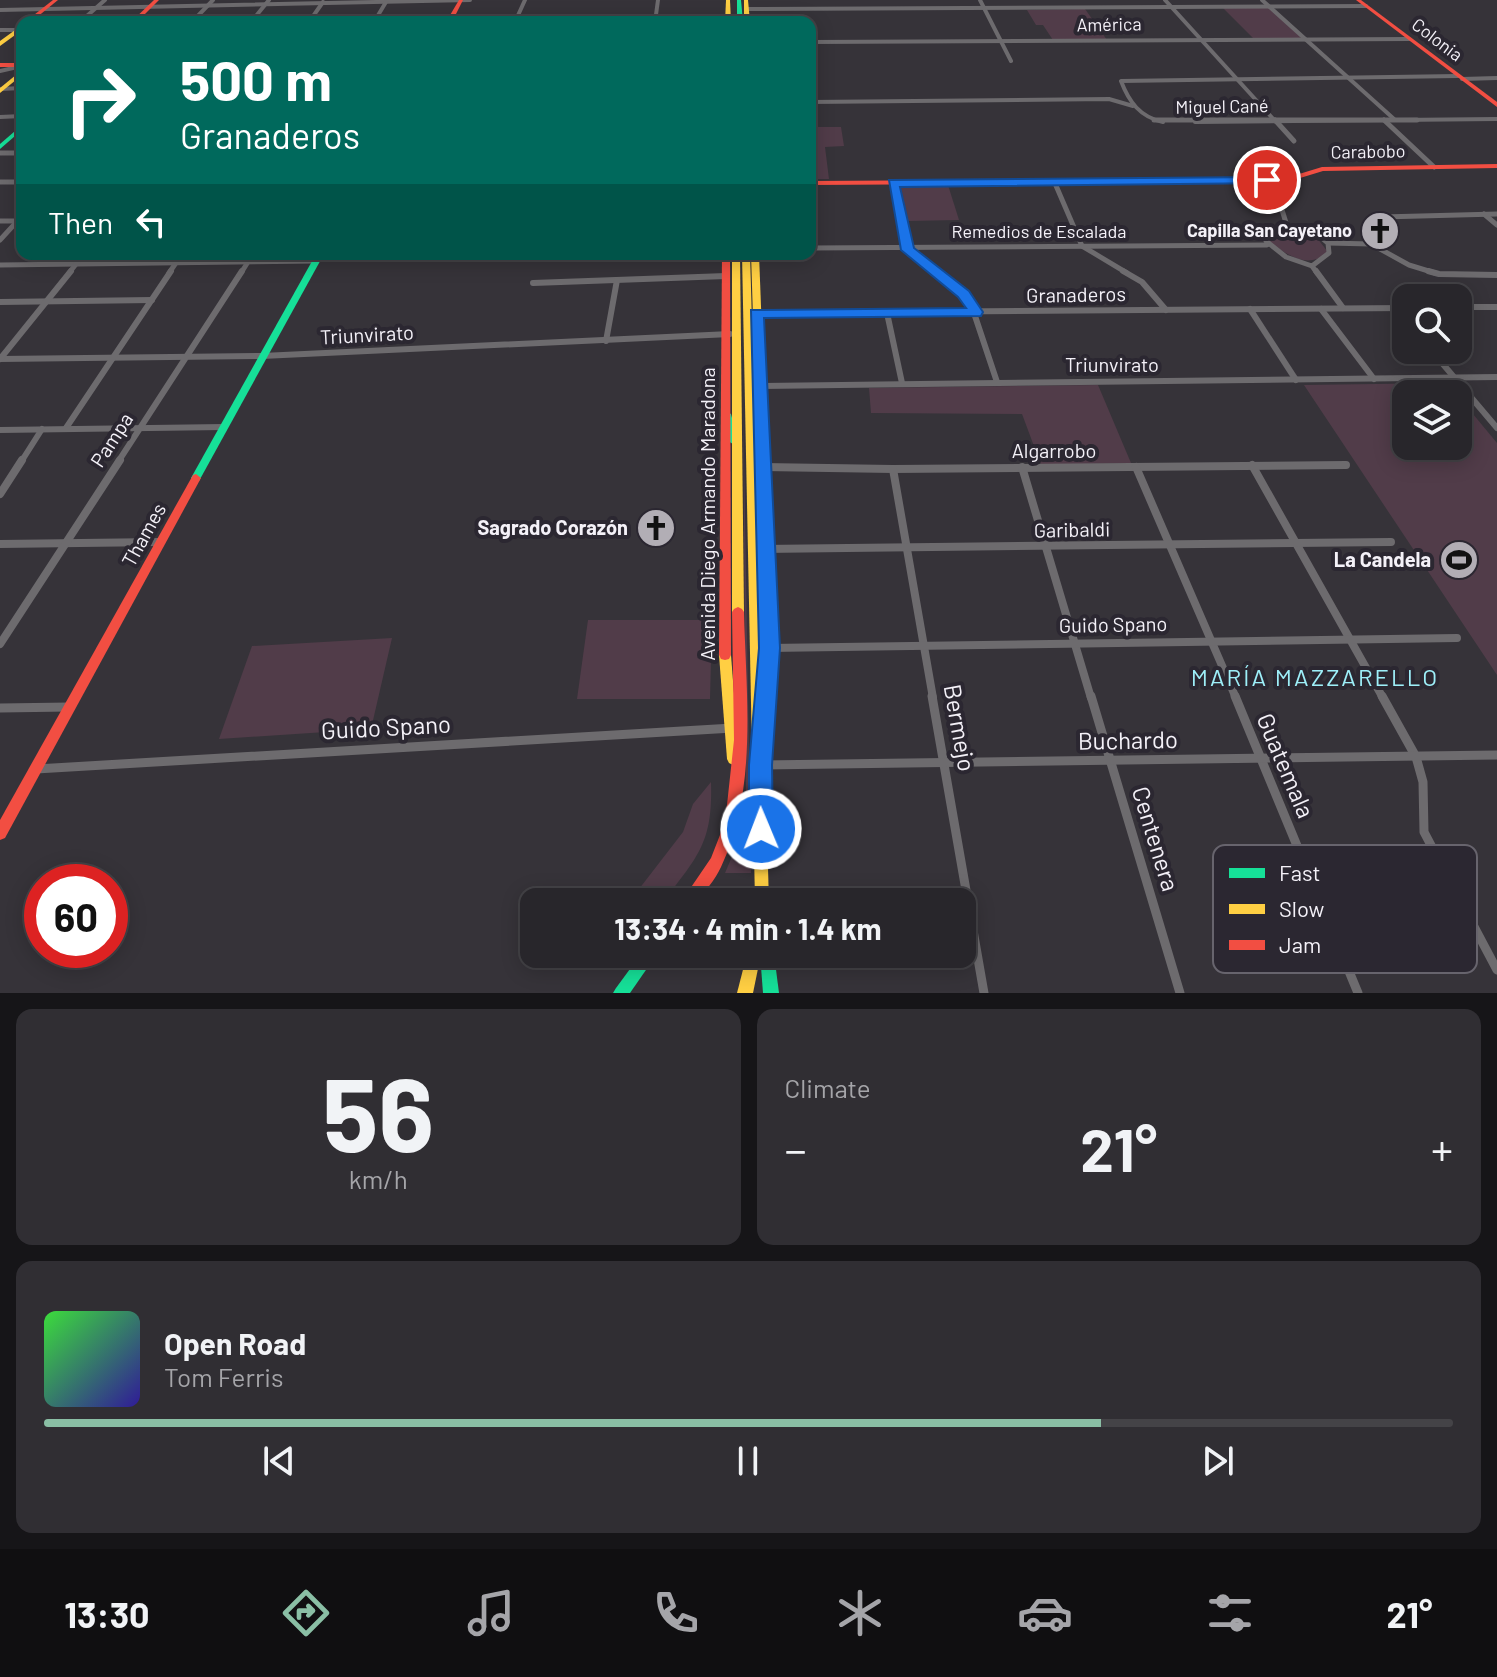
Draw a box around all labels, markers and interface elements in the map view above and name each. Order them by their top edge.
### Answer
street label: América [1076,12,1142,36]
street label: Colonia [1408,13,1467,65]
text: 500 m [180,45,332,112]
icon: right [48,48,152,152]
street label: Miguel Cané [1175,94,1269,118]
text: Granaderos [180,113,360,156]
street label: Carabobo [1330,139,1406,163]
pin [1233,146,1301,214]
icon: arrive [1245,158,1289,202]
icon: left [129,200,173,244]
text: Then [48,204,113,240]
church icon: Capilla San Cayetano [1359,210,1401,252]
place label: Capilla San Cayetano [1187,219,1352,241]
street label: Remedios de Escalada [952,220,1126,242]
street label: Granaderos [1026,281,1126,307]
map controls [1392,284,1472,460]
button: search [1392,284,1472,364]
street label: Triunvirato [319,320,414,348]
street label: Triunvirato [1065,352,1159,376]
street label: Avenida Diego Armando Maradona [695,367,719,661]
button: layers [1392,380,1472,460]
street label: Pampa [85,408,138,471]
street label: Algarrobo [1012,438,1096,462]
street label: Thames [116,499,170,570]
church icon: Sagrado Corazón [635,507,677,549]
place label: Sagrado Corazón [477,515,628,539]
street label: Garibaldi [1034,516,1110,542]
sports icon: La Candela [1438,539,1480,581]
place label: La Candela [1334,547,1431,571]
street label: Guido Spano [1059,611,1167,637]
district label: MARÍA MAZZARELLO [1191,662,1439,691]
street label: Bermejo [939,682,982,774]
street label: Guido Spano [320,709,452,744]
street label: Guatemala [1251,709,1321,822]
street label: Buchardo [1078,724,1178,755]
street label: Centenera [1127,783,1186,894]
position arrow [719,787,803,871]
legend [1213,845,1477,973]
text: Fast [1279,859,1321,885]
speed limit sign: 60 [24,864,128,968]
text: Slow [1279,895,1324,921]
text: 13:34 · 4 min · 1.4 km [614,910,882,946]
text: Jam [1279,931,1321,957]
text: 56 [322,1048,434,1173]
text: Climate [785,1072,871,1103]
text: 21° [1080,1112,1157,1184]
text: − [785,1122,807,1175]
text: + [1431,1122,1453,1175]
text: km/h [349,1163,408,1194]
text: Open Road [164,1325,306,1361]
text: Tom Ferris [164,1361,284,1392]
icon: previous [257,1439,301,1483]
icon: pause [726,1439,770,1483]
icon: next [1196,1439,1240,1483]
icon: directions [278,1585,334,1641]
icon: music [463,1585,519,1641]
icon: phone [648,1585,704,1641]
icon: climate [832,1585,888,1641]
icon: car [1017,1585,1073,1641]
icon: filters [1202,1585,1258,1641]
text: 13:30 [64,1592,150,1635]
text: 21° [1386,1592,1433,1635]

